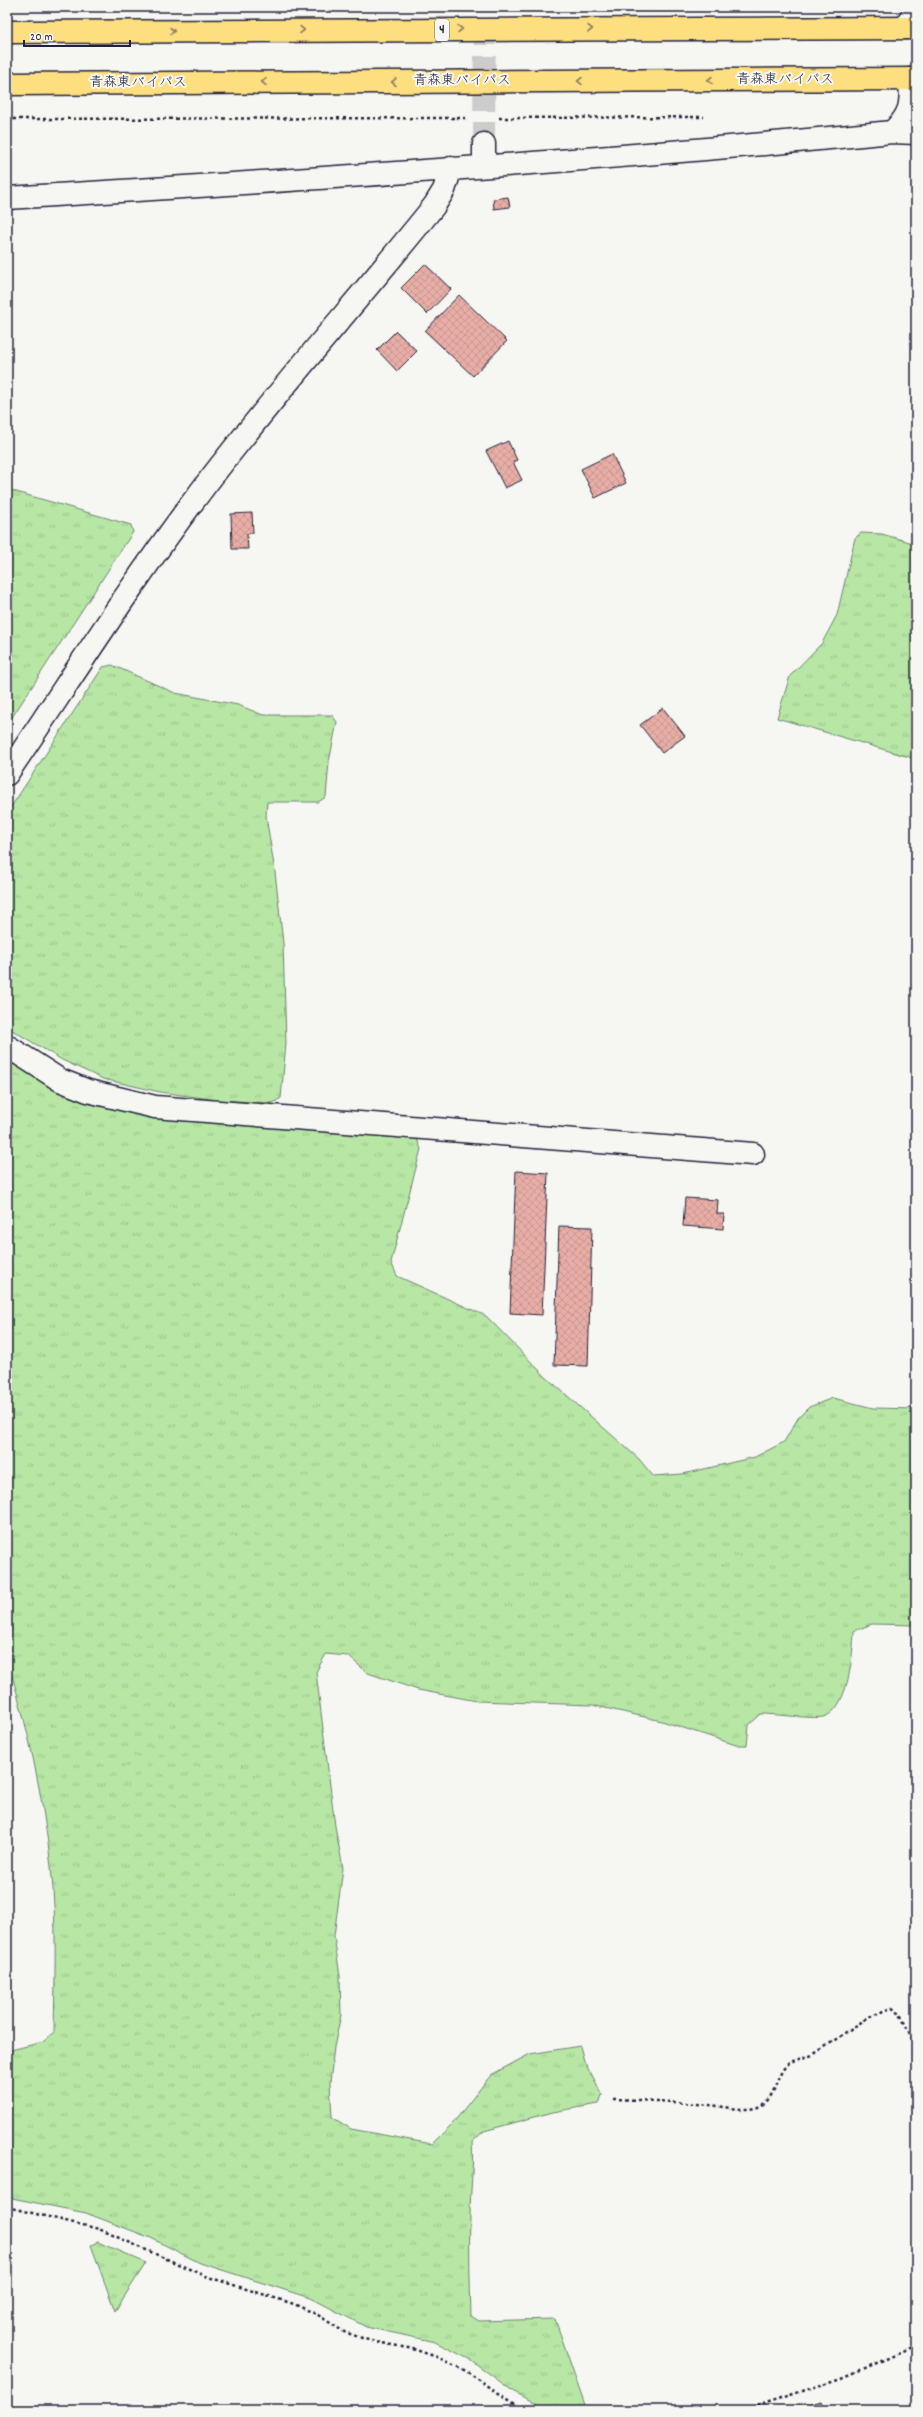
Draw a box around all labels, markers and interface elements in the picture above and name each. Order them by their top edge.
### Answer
road number: 4 [435,19,449,41]
scale bar [24,22,130,48]
one-way arrow [457,25,463,34]
one-way arrow [587,25,593,33]
one-way arrow [299,26,305,34]
one-way arrow [169,27,175,35]
text: 20 m [30,29,53,46]
street label: 青森東バイパス [736,70,834,90]
street label: 青森東バイパス [413,71,511,91]
street label: 青森東バイパス [89,73,187,93]
one-way arrow [707,76,713,84]
one-way arrow [577,77,583,85]
one-way arrow [261,78,267,86]
one-way arrow [391,78,397,86]

